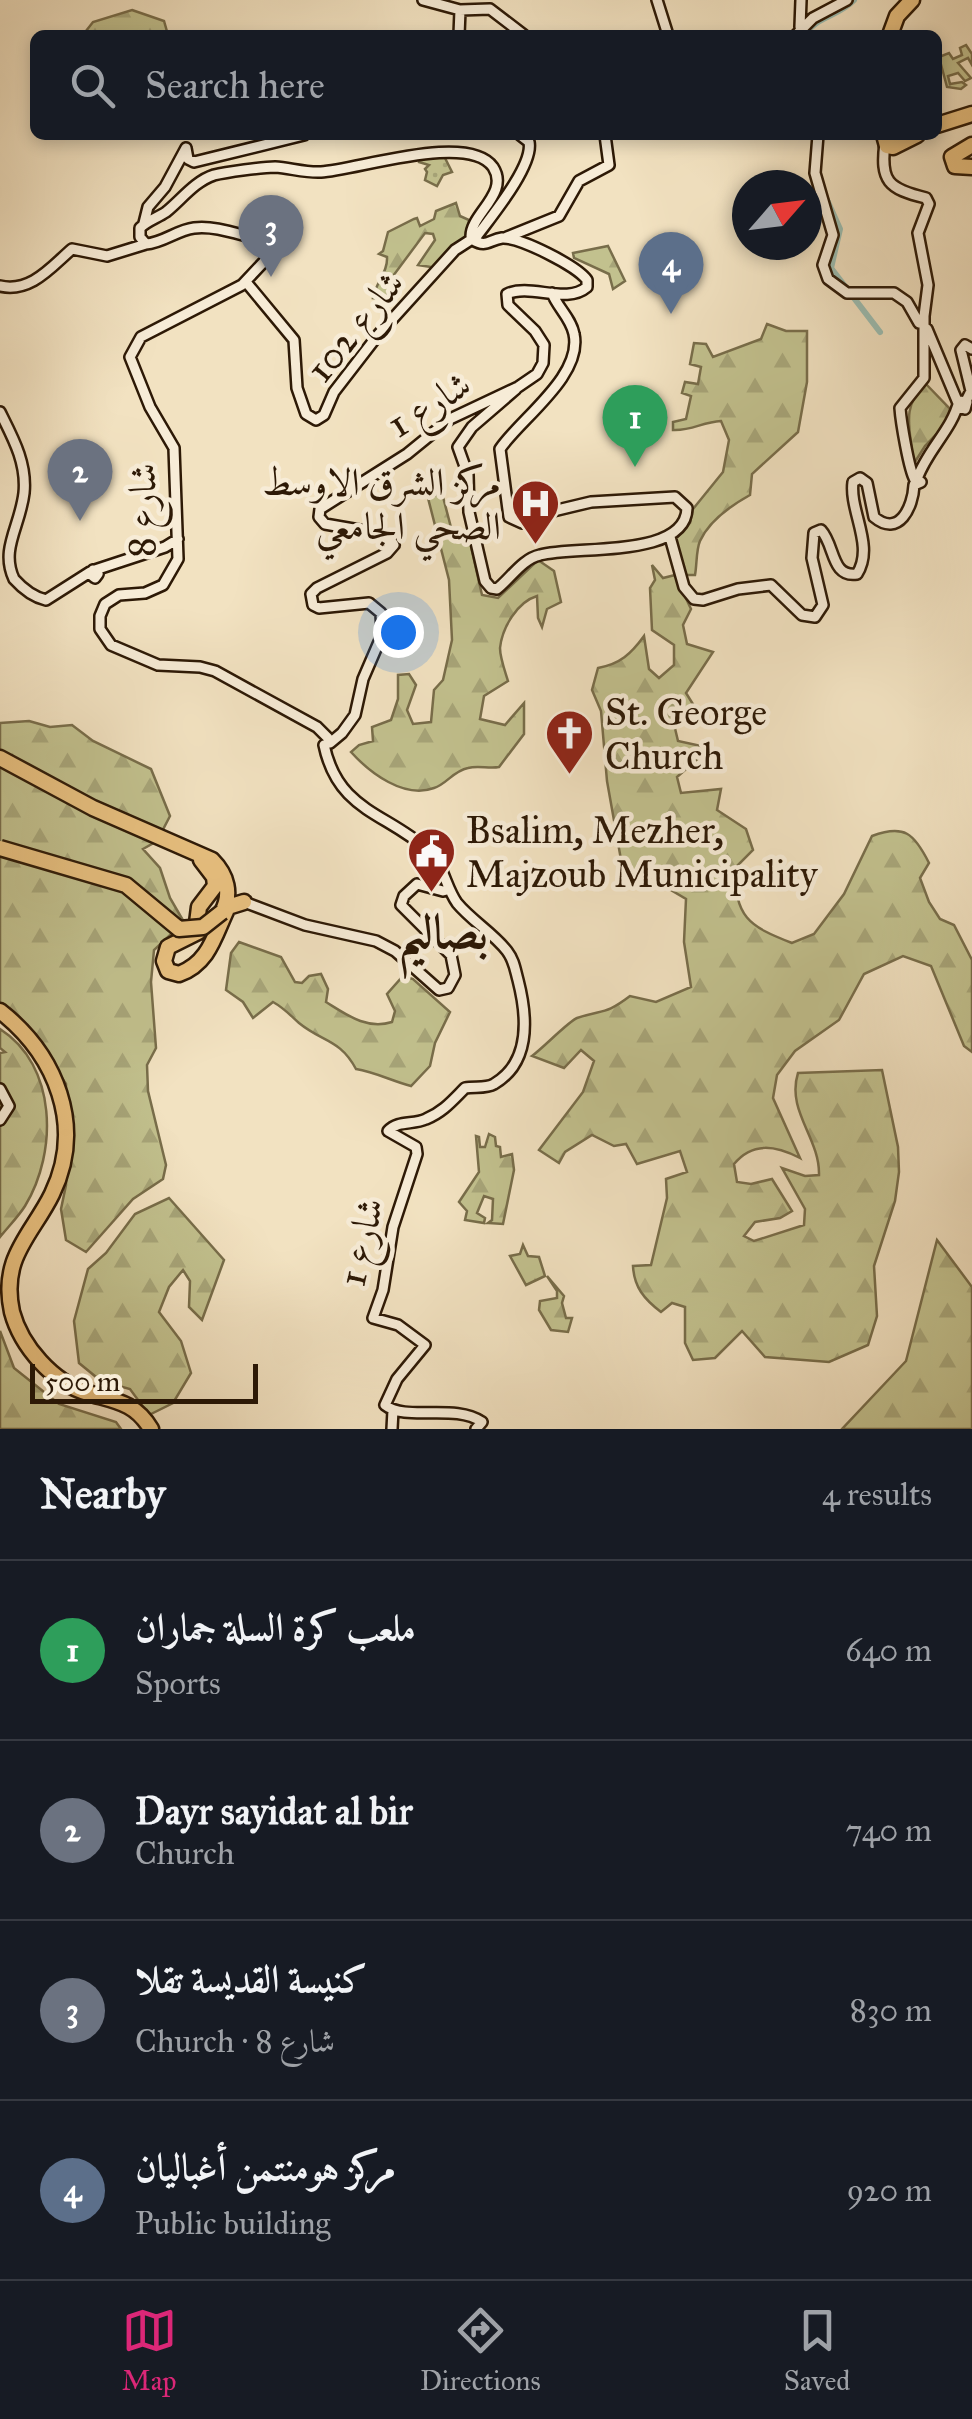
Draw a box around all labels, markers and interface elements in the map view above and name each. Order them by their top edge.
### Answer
search box [30,30,942,140]
icon: search [65,58,120,113]
text: Search here [145,62,325,108]
north arrow [732,170,822,260]
pin: 3 [238,194,304,277]
pin: 4 [638,232,704,314]
street label: شارع 102 [296,261,420,396]
street label: شارع 1 [379,361,483,454]
pin: 1 [602,384,668,467]
pin: 2 [48,438,112,521]
place label: مركز الشرق الاوسط الصحي الجامعي [262,459,501,562]
street label: شارع 8 [118,462,174,558]
hospital icon: مركز الشرق الاوسط الصحي الجامعي [510,478,562,546]
your location [373,607,424,658]
place label: St. George Church [605,689,767,779]
church icon: St. George Church [544,708,596,776]
place label: Bsalim, Mezher, Majzoub Municipality [466,807,819,897]
public building icon: Bsalim, Mezher, Majzoub Municipality [405,826,457,894]
district label: بصاليم [398,902,488,980]
street label: شارع 1 [329,1193,401,1292]
scale bar [30,1359,258,1404]
text: 500 m [45,1364,120,1399]
text: Nearby [40,1468,165,1520]
text: 4 results [822,1475,932,1514]
text: ملعب كرة السلة جماران [135,1604,416,1650]
text: 1 [66,1631,79,1670]
text: 640 m [845,1631,932,1670]
text: Sports [135,1664,221,1703]
text: Dayr sayidat al bir [135,1788,413,1834]
text: 2 [65,1811,80,1850]
text: 740 m [845,1811,932,1850]
text: Church [135,1834,235,1873]
text: كنيسة القديسة تقلا [135,1956,367,2002]
text: 3 [66,1991,79,2030]
text: 830 m [850,1991,932,2030]
text: Church · شارع 8 [135,2022,335,2061]
text: مركز هومنتمن أغباليان [135,2144,396,2190]
text: 4 [64,2171,81,2210]
text: 920 m [847,2171,932,2210]
text: Public building [135,2204,330,2243]
tab: Map [122,2303,177,2398]
tab: Directions [420,2303,541,2398]
tab: Saved [784,2303,850,2398]

